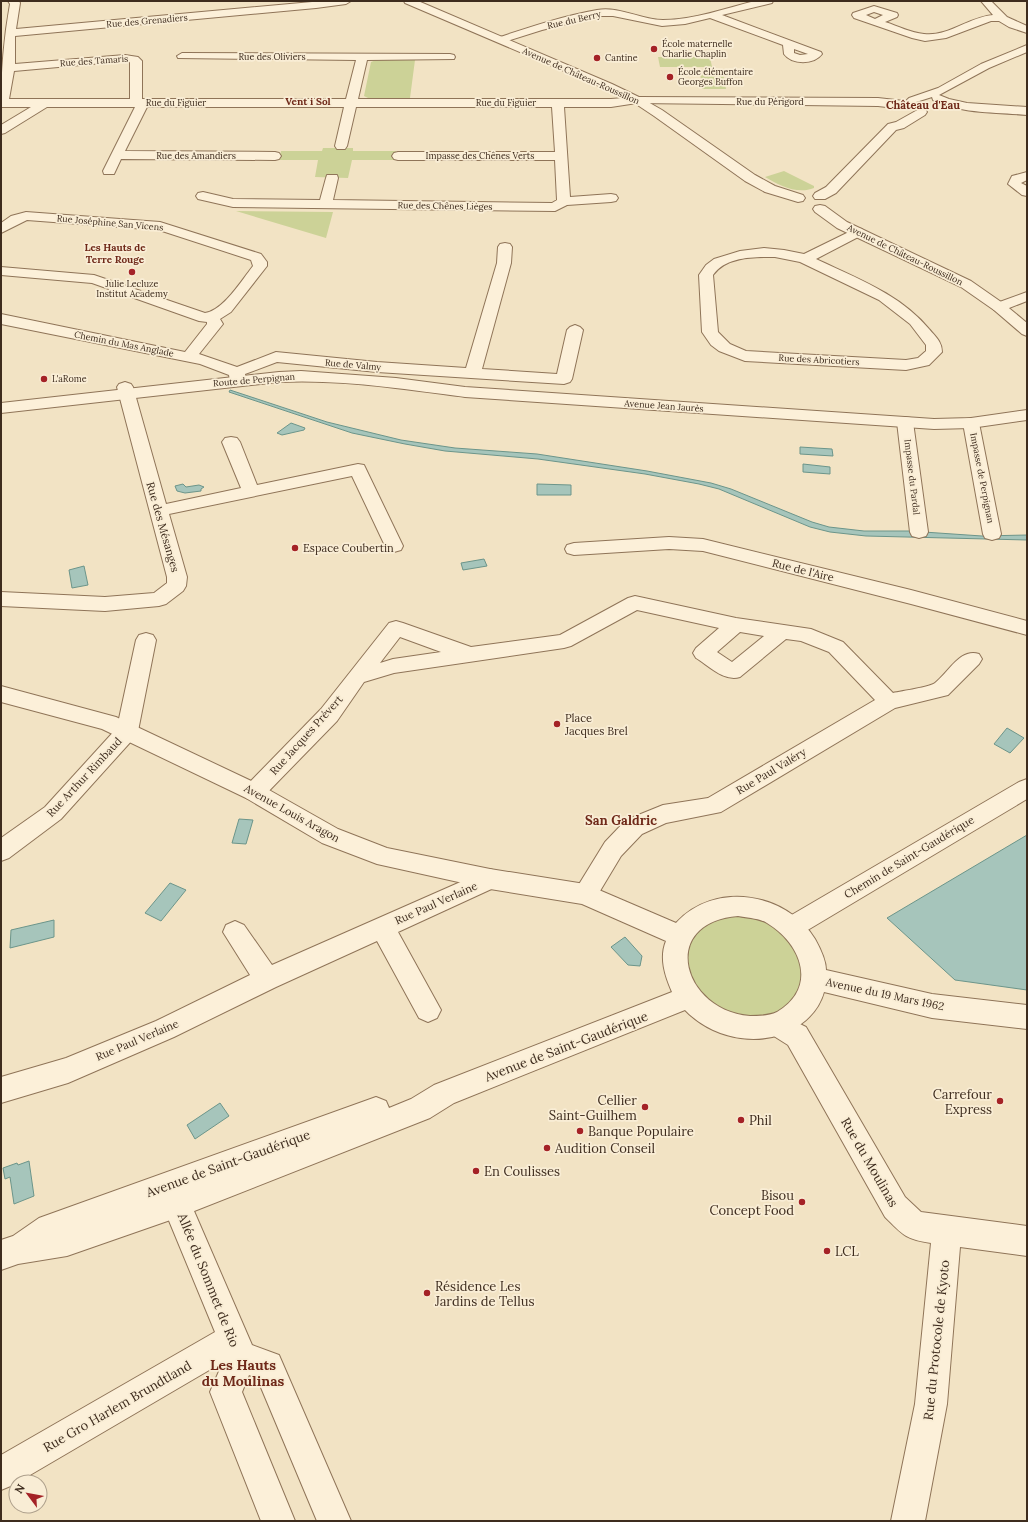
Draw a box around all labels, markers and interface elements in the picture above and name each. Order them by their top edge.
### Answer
street label: Rue du Berry [546,8,602,31]
street label: Rue des Grenadiers [106,11,188,30]
place label: École maternelle Charlie Chaplin [662,38,732,59]
street label: Avenue de Château-Roussillon [520,44,642,107]
marker: École maternelle Charlie Chaplin [649,44,659,54]
street label: Rue des Oliviers [238,51,306,62]
place label: Cantine [605,52,638,63]
street label: Rue des Tamaris [59,53,129,68]
marker: Cantine [592,53,602,63]
place label: École élémentaire Georges Buffon [678,66,753,87]
marker: École élémentaire Georges Buffon [665,72,675,82]
district label: Vent i Sol [285,95,331,108]
street label: Rue du Périgord [736,96,804,107]
street label: Rue du Figuier [146,97,206,108]
street label: Rue du Figuier [476,97,536,108]
district label: Château d'Eau [886,98,960,112]
street label: Rue des Amandiers [156,150,236,161]
street label: Impasse des Chênes Verts [426,150,534,161]
street label: Rue des Chênes Lièges [397,199,493,212]
street label: Rue Joséphine San Vicens [56,212,164,233]
street label: Avenue de Château-Roussillon [845,221,965,288]
district label: Les Hauts de Terre Rouge [84,241,146,266]
marker: Julie Lecluze Institut Academy [127,267,137,277]
place label: Julie Lecluze Institut Academy [96,278,168,299]
street label: Chemin du Mas Anglade [73,328,175,359]
street label: Rue des Abricotiers [778,352,860,367]
street label: Rue de Valmy [324,357,382,372]
street label: Route de Perpignan [213,370,296,389]
place label: L'aRome [52,373,87,384]
marker: L'aRome [39,374,49,384]
street label: Avenue Jean Jaurès [623,397,704,414]
street label: Impasse de Perpignan [968,432,997,525]
street label: Impasse du Pardal [902,439,923,516]
street label: Rue des Mésanges [143,480,183,574]
place label: Espace Coubertin [303,541,394,555]
marker: Espace Coubertin [290,543,300,553]
street label: Rue de l'Aire [771,556,835,584]
street label: Rue Jacques Prévert [267,692,346,778]
place label: Place Jacques Brel [564,711,628,738]
marker: Place Jacques Brel [552,719,562,729]
street label: Rue Arthur Rimbaud [43,734,125,820]
street label: Rue Paul Valéry [733,744,809,797]
street label: Avenue Louis Aragon [241,780,342,845]
district label: San Galdric [585,812,657,829]
street label: Chemin de Saint-Gaudérique [841,813,977,901]
street label: Rue Paul Verlaine [393,879,479,927]
street label: Avenue du 19 Mars 1962 [824,974,946,1013]
street label: Avenue de Saint-Gaudérique [481,1007,650,1086]
street label: Rue Paul Verlaine [93,1016,181,1064]
place label: Carrefour Express [933,1086,992,1118]
place label: Cellier Saint-Guilhem [549,1092,637,1124]
marker: Carrefour Express [995,1096,1005,1106]
marker: Cellier Saint-Guilhem [640,1102,650,1112]
place label: Phil [749,1112,772,1129]
marker: Phil [736,1115,746,1125]
street label: Rue du Moulinas [837,1115,902,1210]
place label: Banque Populaire [588,1123,694,1140]
street label: Avenue de Saint-Gaudérique [143,1126,313,1201]
marker: Banque Populaire [575,1126,585,1136]
place label: Audition Conseil [554,1140,655,1157]
marker: Audition Conseil [542,1143,552,1153]
place label: En Coulisses [484,1163,560,1180]
marker: En Coulisses [471,1166,481,1176]
place label: Bisou Concept Food [709,1187,794,1219]
marker: Bisou Concept Food [797,1197,807,1207]
street label: Allée du Sommet de Rio [174,1210,243,1350]
place label: LCL [835,1243,859,1260]
marker: LCL [822,1246,832,1256]
street label: Rue du Protocole de Kyoto [920,1259,953,1421]
place label: Résidence Les Jardins de Tellus [434,1278,534,1310]
marker: Résidence Les Jardins de Tellus [422,1288,432,1298]
district label: Les Hauts du Moulinas [202,1356,284,1390]
street label: Rue Gro Harlem Brundtland [40,1357,195,1456]
north arrow [8,1474,48,1514]
text: N [11,1481,28,1496]

